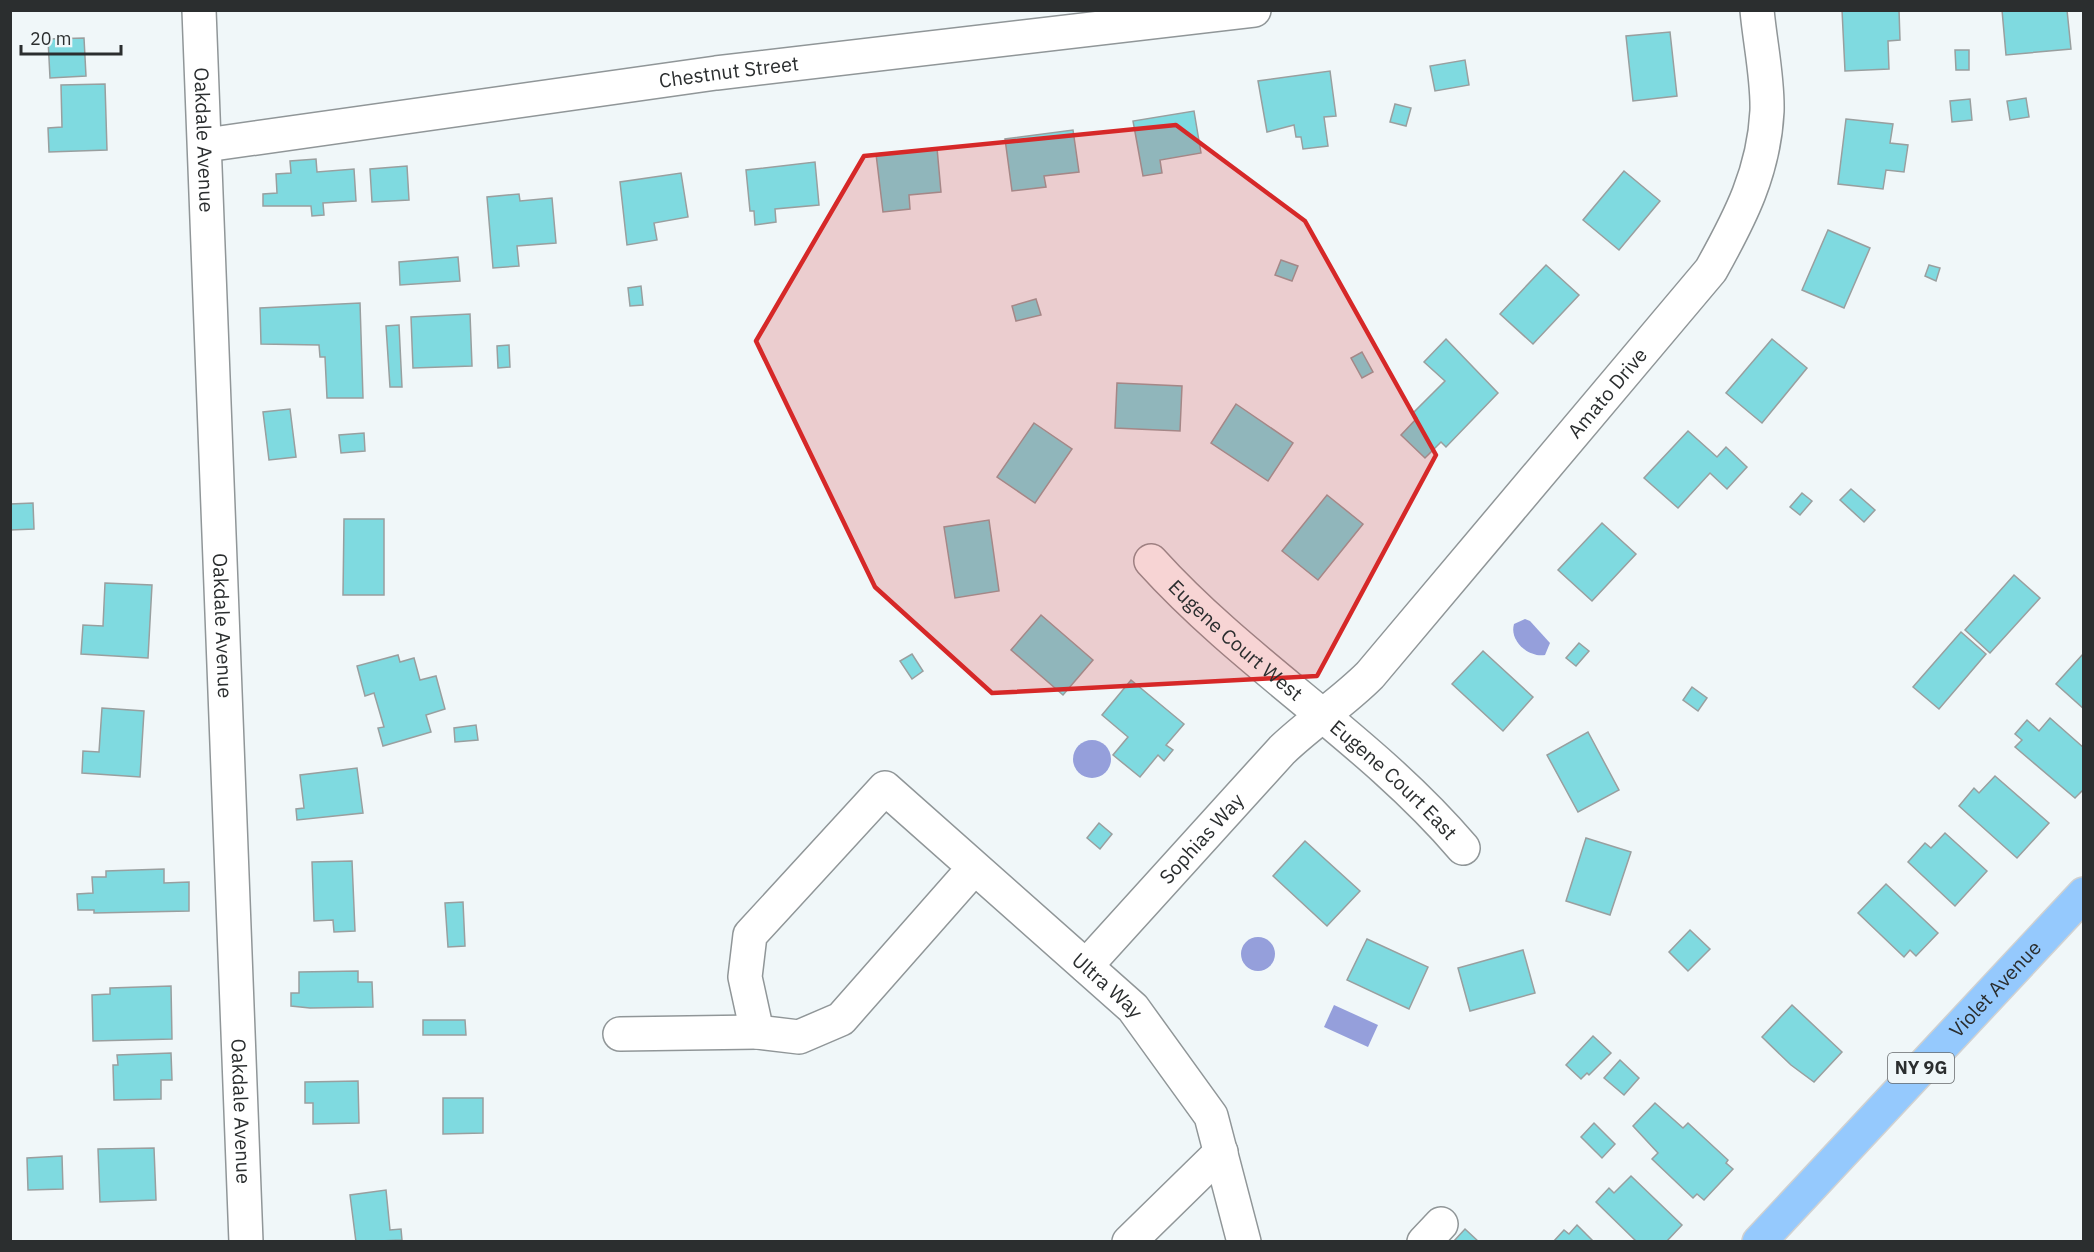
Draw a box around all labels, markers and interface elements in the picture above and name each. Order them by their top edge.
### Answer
scale bar [21,18,122,56]
text: 20 m [30,27,72,50]
street label: Chestnut Street [657,49,800,94]
street label: Oakdale Avenue [188,67,221,213]
street label: Amato Drive [1561,342,1653,444]
street label: Oakdale Avenue [207,552,239,699]
street label: Eugene Court West [1163,573,1309,707]
street label: Eugene Court East [1325,713,1464,845]
street label: Sophias Way [1153,787,1250,890]
street label: Violet Avenue [1943,934,2047,1043]
street label: Ultra Way [1067,946,1150,1023]
street label: Oakdale Avenue [225,1038,258,1184]
road number: NY 9G [1888,1053,1954,1083]

